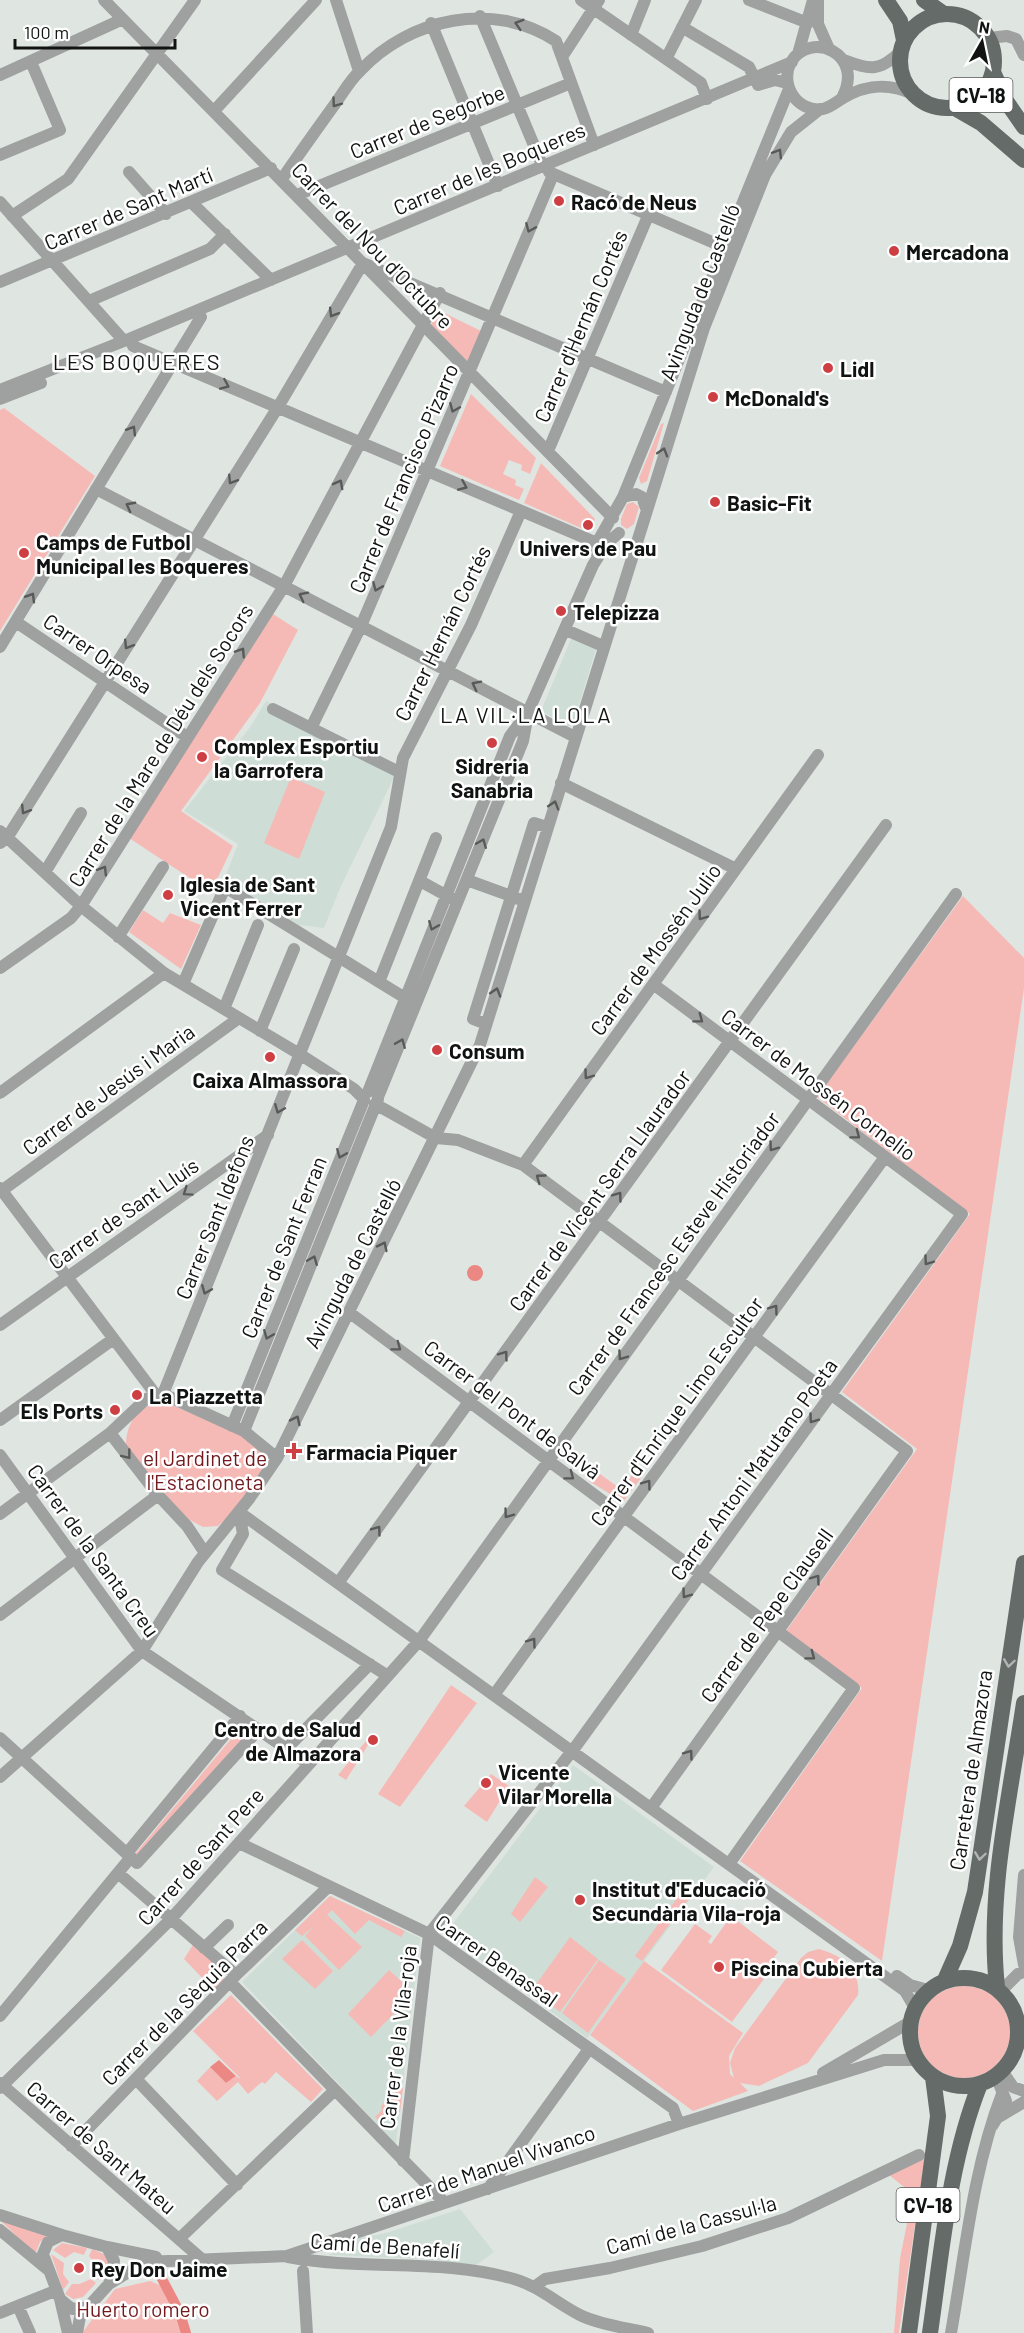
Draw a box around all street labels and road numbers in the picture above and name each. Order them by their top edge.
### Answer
road number: CV-18 [950,78,1012,112]
street label: Carrer de Segorbe [346,79,508,163]
street label: Carrer de les Boqueres [389,116,589,220]
street label: Carrer del Nou d'Octubre [287,157,459,333]
street label: Carrer de Sant Martí [40,161,216,255]
street label: Avinguda de Castelló [654,200,744,384]
street label: Carrer d'Hernán Cortés [528,226,632,426]
street label: Carrer de Francisco Pizarro [343,359,463,597]
street label: Carrer Hernán Cortés [389,541,495,725]
street label: Carrer de la Mare de Déu dels Socors [62,599,258,891]
street label: Carrer Orpesa [39,608,157,698]
street label: Carrer de Mossén Julio [584,858,726,1040]
street label: Carrer de Mossén Cornelio [717,1003,921,1165]
street label: Carrer de Jesús i Maria [17,1018,199,1160]
street label: Carrer de Vicent Serra Llaurador [503,1064,695,1316]
street label: Carrer de Francesc Esteve Historiador [562,1106,785,1400]
street label: Carrer Sant Idefons [170,1131,258,1303]
street label: Carrer de Sant Lluís [43,1152,203,1274]
street label: Carrer de Sant Ferran [235,1152,331,1342]
street label: Avinguda de Castelló [298,1174,406,1352]
street label: Carrer d'Enrique Limo Escultor [584,1291,768,1531]
street label: Carrer del Pont de Salvà [420,1334,606,1484]
street label: Carrer Antoni Matutano Poeta [664,1353,842,1585]
street label: Carrer de la Santa Creu [23,1459,165,1641]
street label: Carrer de Pepe Clausell [694,1523,838,1707]
street label: Carretera de Almazora [944,1668,996,1872]
street label: Carrer de Sant Pere [132,1782,268,1930]
street label: Carrer Benassal [431,1909,563,2011]
street label: Carrer de la Sèquia Parra [96,1914,272,2090]
street label: Carrer de la Vila-roja [373,1944,421,2130]
street label: Carrer de Sant Mateu [22,2075,182,2219]
street label: Carrer de Manuel Vivanco [374,2119,598,2217]
road number: CV-18 [896,2188,960,2222]
street label: Camí de la Cassul·la [603,2189,779,2259]
street label: Camí de Benafelí [310,2227,461,2263]

